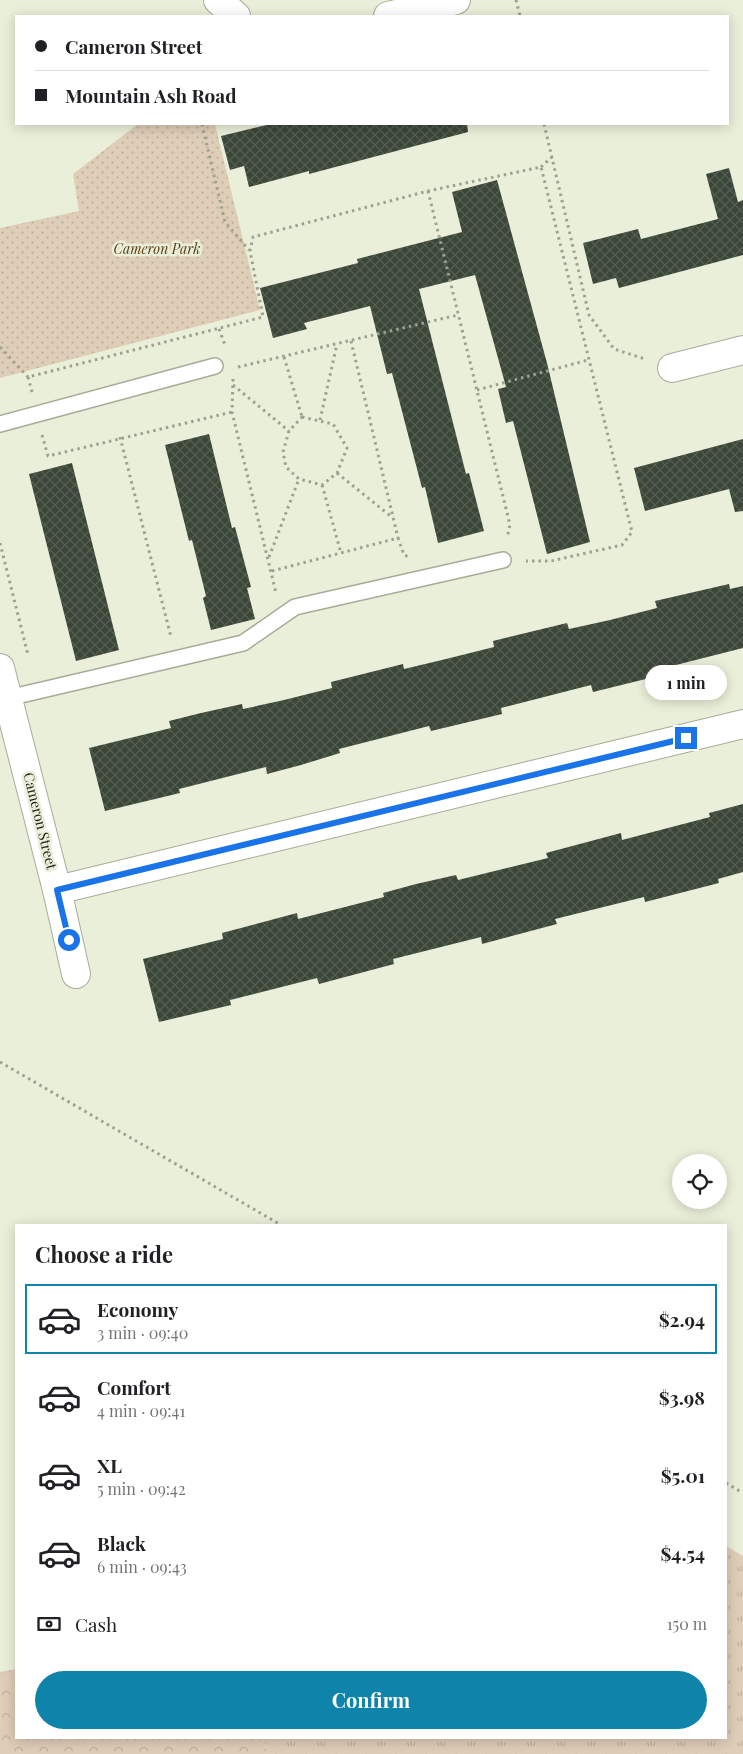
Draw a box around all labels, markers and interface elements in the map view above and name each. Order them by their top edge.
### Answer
text: Cameron Street [65,33,203,59]
text: Mountain Ash Road [65,82,237,108]
park label: Cameron Park [114,239,200,258]
callout: 1 min [645,666,727,700]
text: 1 min [666,672,706,693]
route end [675,727,697,749]
street label: Cameron Street [19,770,62,872]
route start [58,929,80,951]
map controls [672,1154,727,1209]
button: locate [672,1154,727,1209]
text: Choose a ride [35,1239,173,1269]
text: Economy [97,1296,178,1322]
icon: car [37,1297,82,1342]
text: $2.94 [659,1306,705,1332]
text: 3 min · 09:40 [97,1322,188,1343]
text: Comfort [97,1374,171,1400]
icon: car [37,1375,82,1420]
text: $3.98 [659,1384,705,1410]
text: 4 min · 09:41 [97,1400,185,1421]
text: XL [97,1452,122,1478]
icon: car [37,1453,82,1498]
text: $5.01 [661,1462,705,1488]
text: 5 min · 09:42 [97,1478,186,1499]
text: Black [97,1530,146,1556]
icon: car [37,1531,82,1576]
text: $4.54 [660,1540,705,1566]
text: 6 min · 09:43 [97,1556,187,1577]
icon: cash [35,1610,63,1638]
text: Cash [75,1611,117,1637]
text: 150 m [667,1613,707,1634]
button: Confirm [35,1671,707,1729]

